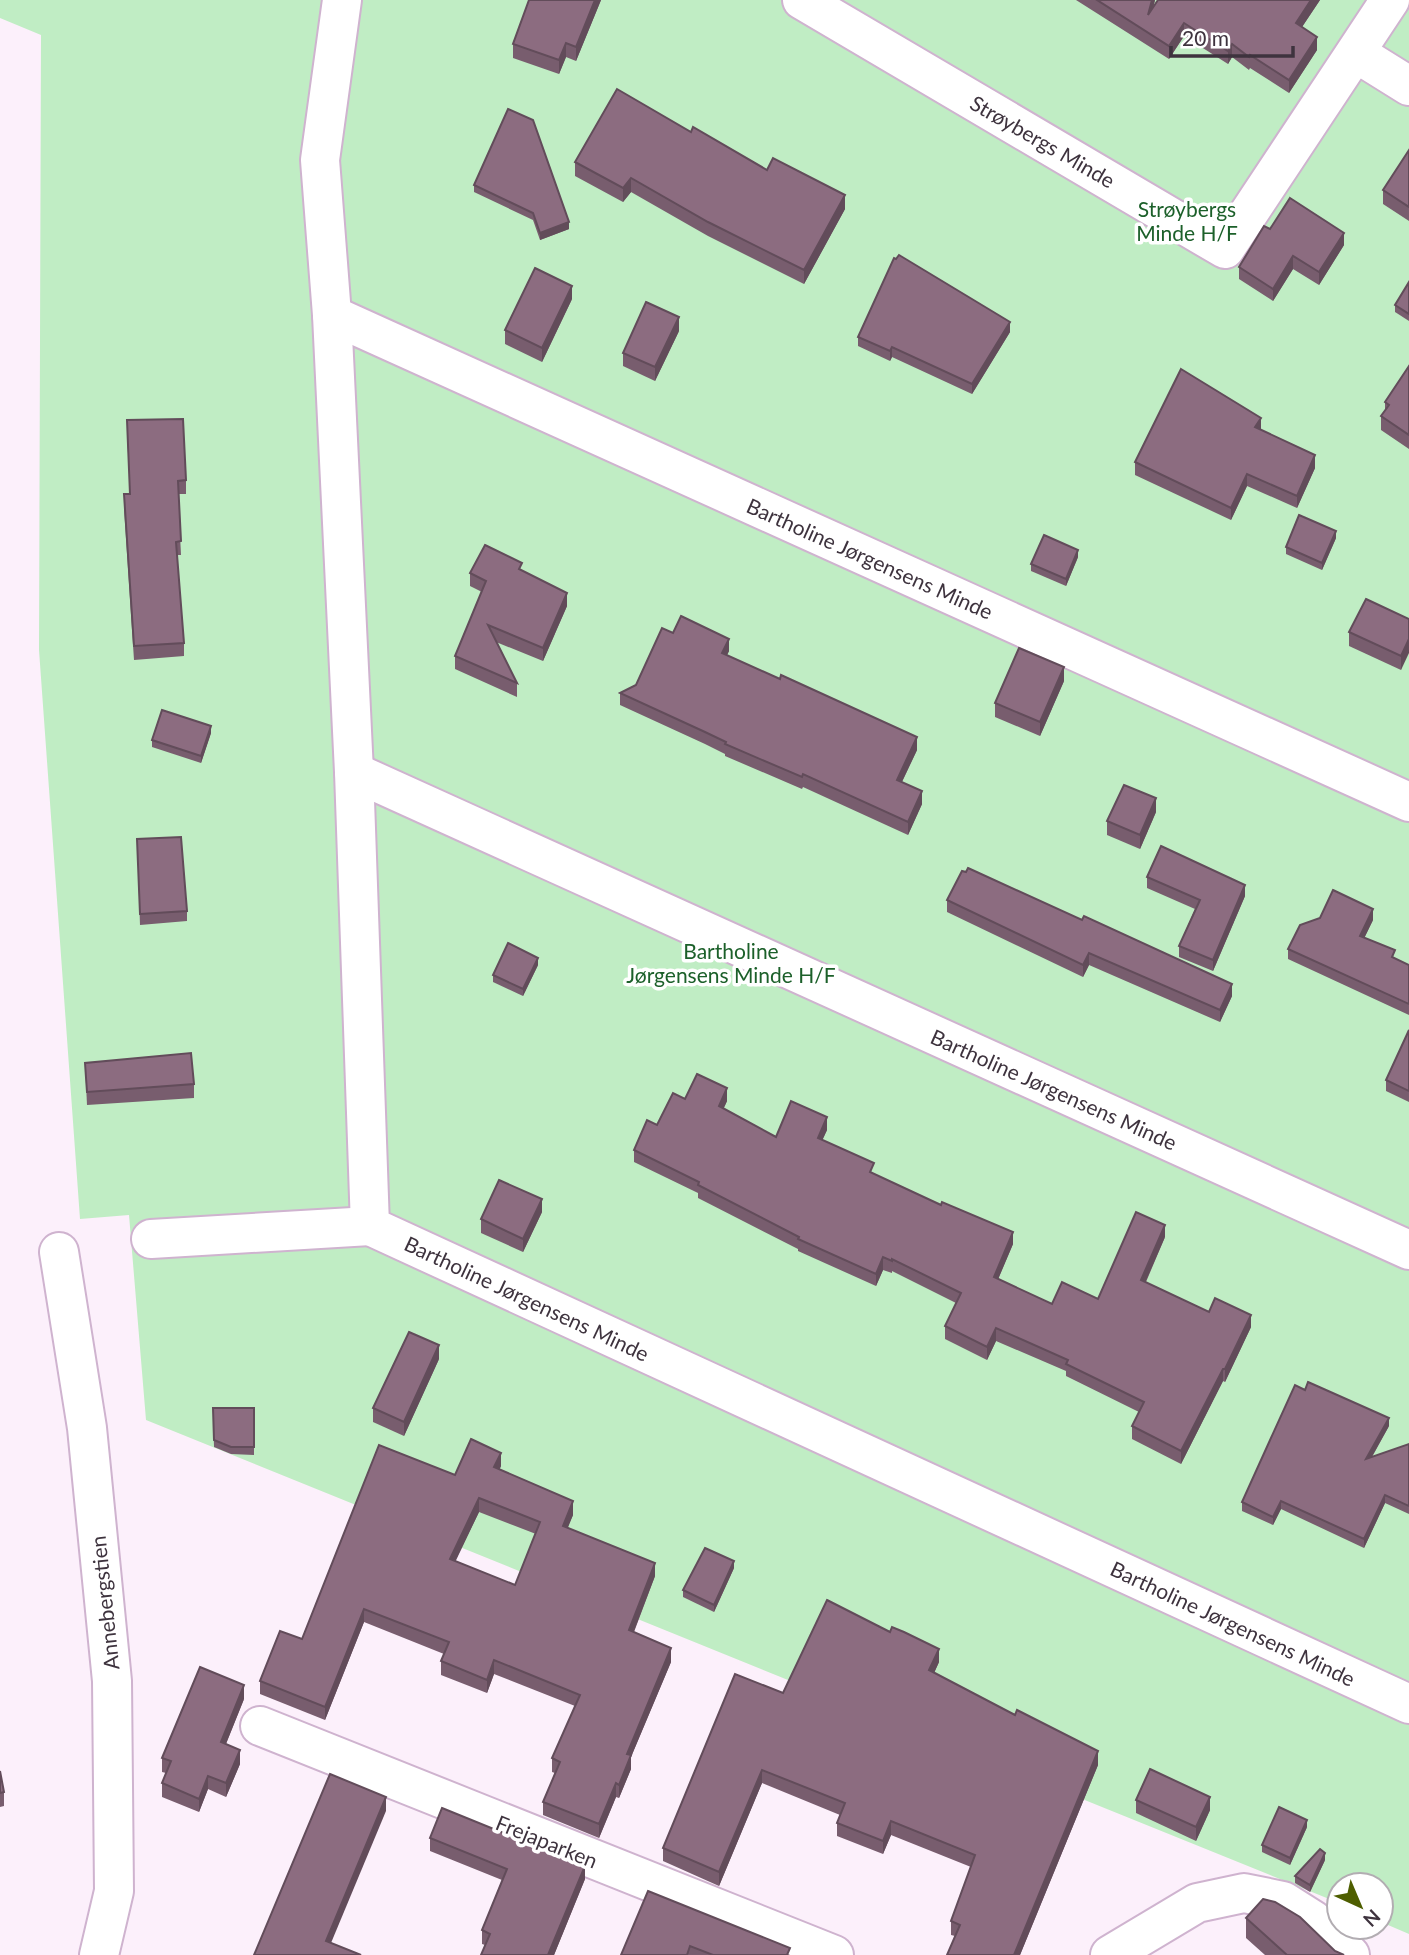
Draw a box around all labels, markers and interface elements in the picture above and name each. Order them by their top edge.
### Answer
scale bar [1171,14,1294,58]
text: 20 m [1182,25,1229,50]
street label: Strøybergs Minde [966,90,1120,192]
park label: Strøybergs Minde H/F [1136,196,1238,245]
street label: Bartholine Jørgensens Minde [743,492,997,624]
park label: Bartholine Jørgensens Minde H/F [626,938,836,987]
street label: Bartholine Jørgensens Minde [927,1023,1181,1155]
street label: Bartholine Jørgensens Minde [401,1230,653,1366]
street label: Annebergstien [85,1535,123,1671]
street label: Bartholine Jørgensens Minde [1107,1555,1359,1691]
street label: Frejaparken [492,1809,602,1873]
north arrow [1325,1871,1395,1941]
text: N [1359,1905,1385,1932]

